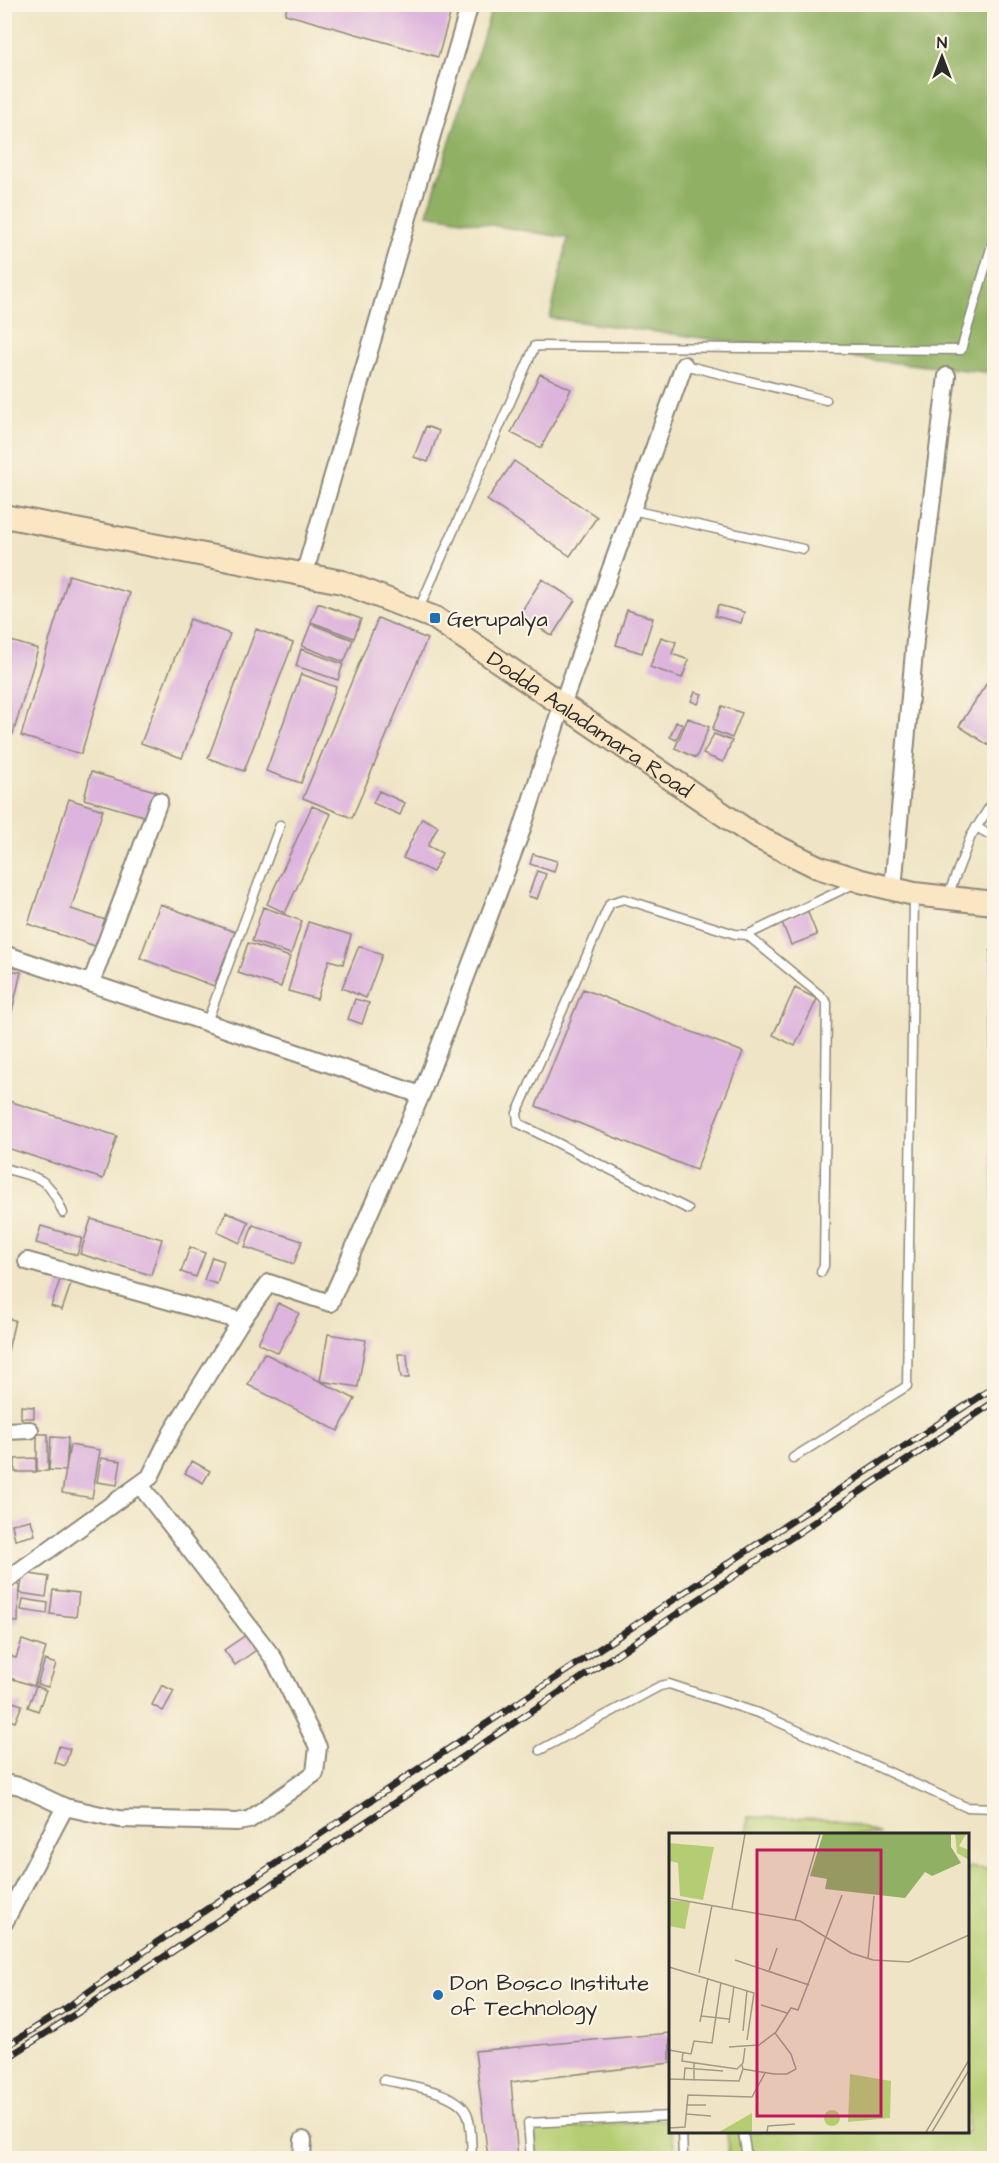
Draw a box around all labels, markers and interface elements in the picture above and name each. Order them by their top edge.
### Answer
north arrow [912,27,972,87]
text: N [937,32,947,54]
place label: Gerupalya [447,604,548,636]
marker: Gerupalya [428,611,442,625]
street label: Dodda Aaladamara Road [480,644,698,806]
inset map [669,1833,969,2133]
place label: Don Bosco Institute of Technology [450,1968,649,2025]
marker: Don Bosco Institute of Technology [431,1988,445,2002]

